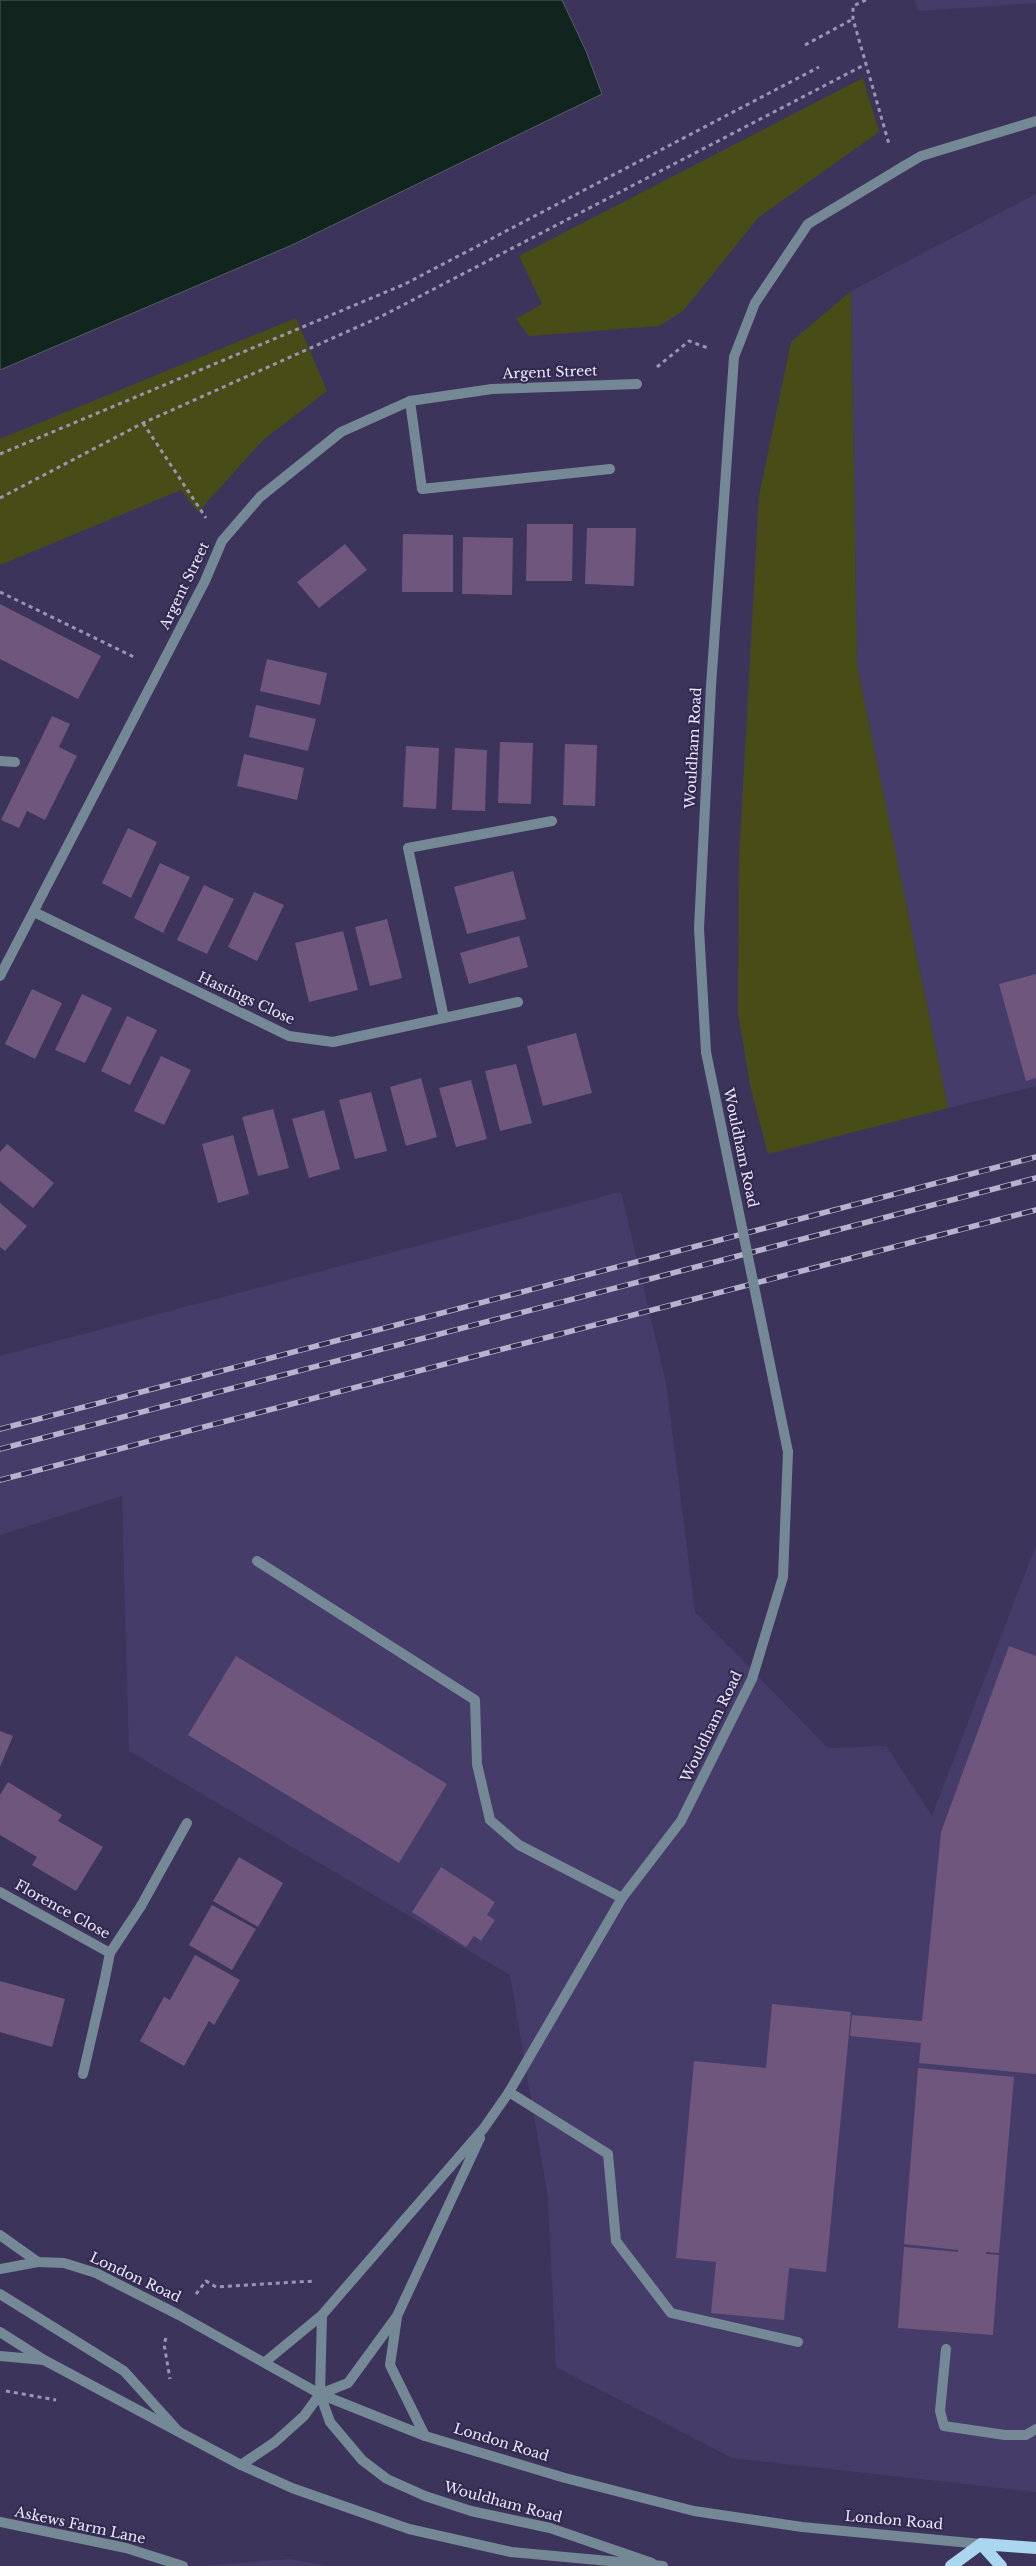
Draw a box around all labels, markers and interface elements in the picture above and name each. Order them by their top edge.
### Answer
street label: Argent Street [502,363,598,383]
street label: Argent Street [157,540,213,632]
street label: Wouldham Road [682,687,706,809]
street label: Hastings Close [195,969,297,1029]
street label: Wouldham Road [719,1087,761,1209]
street label: Wouldham Road [678,1669,746,1785]
street label: Florence Close [12,1877,112,1943]
street label: London Road [87,2250,183,2306]
street label: London Road [451,2421,551,2465]
street label: Wouldham Road [442,2479,564,2527]
street label: Askews Farm Lane [13,2504,147,2548]
street label: London Road [844,2508,944,2534]

